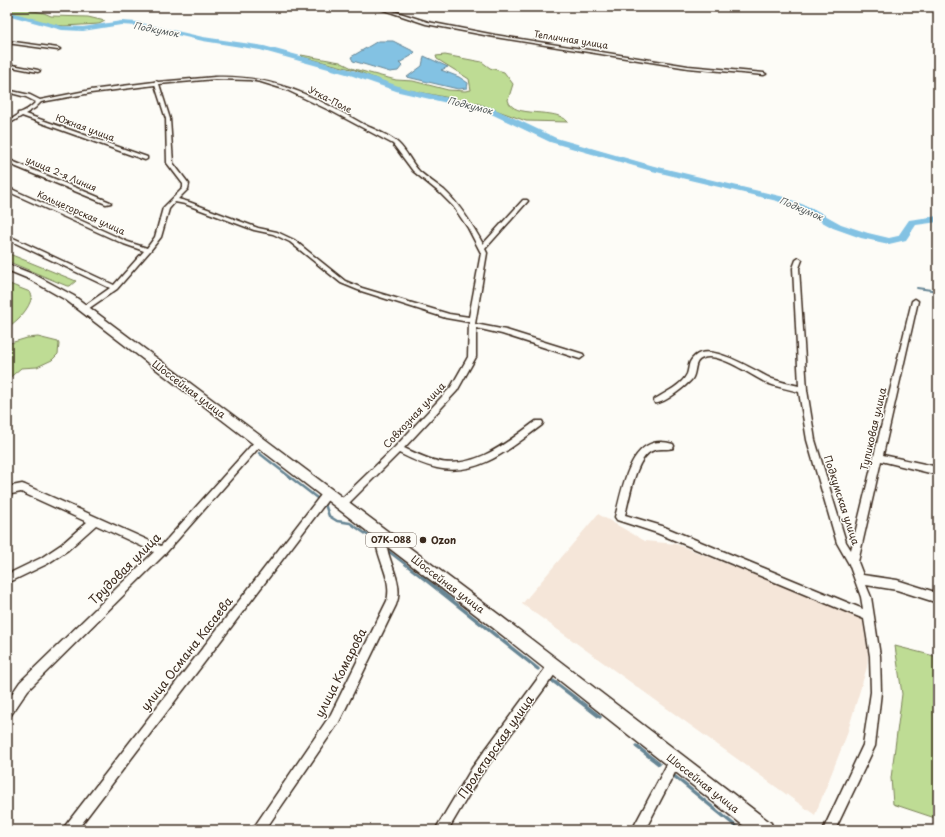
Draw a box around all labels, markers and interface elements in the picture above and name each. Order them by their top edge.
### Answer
water label: Подкумок [132,18,181,40]
street label: Тепличная улица [533,26,610,52]
street label: Утка-Поле [306,82,355,116]
water label: Подкумок [446,93,495,118]
street label: Южная улица [54,110,117,144]
street label: улица 2-я Линия [24,152,99,194]
street label: Кольцегорская улица [35,186,128,238]
water label: Подкумок [778,193,826,224]
street label: Шоссейная улица [149,356,230,422]
street label: Совхозная улица [379,378,449,451]
street label: Тупиковая улица [856,385,891,472]
street label: Подкумская улица [820,453,864,548]
street label: Трудовая улица [84,528,165,608]
place label: Ozon [431,532,456,547]
road number: 07К-088 [366,533,416,547]
marker: Ozon [418,535,428,545]
street label: Шоссейная улица [408,551,489,617]
street label: улица Османа Касаева [136,592,237,714]
street label: улица Комарова [310,624,371,720]
street label: Пролетарская улица [453,691,538,802]
street label: Шоссейная улица [664,749,743,816]

